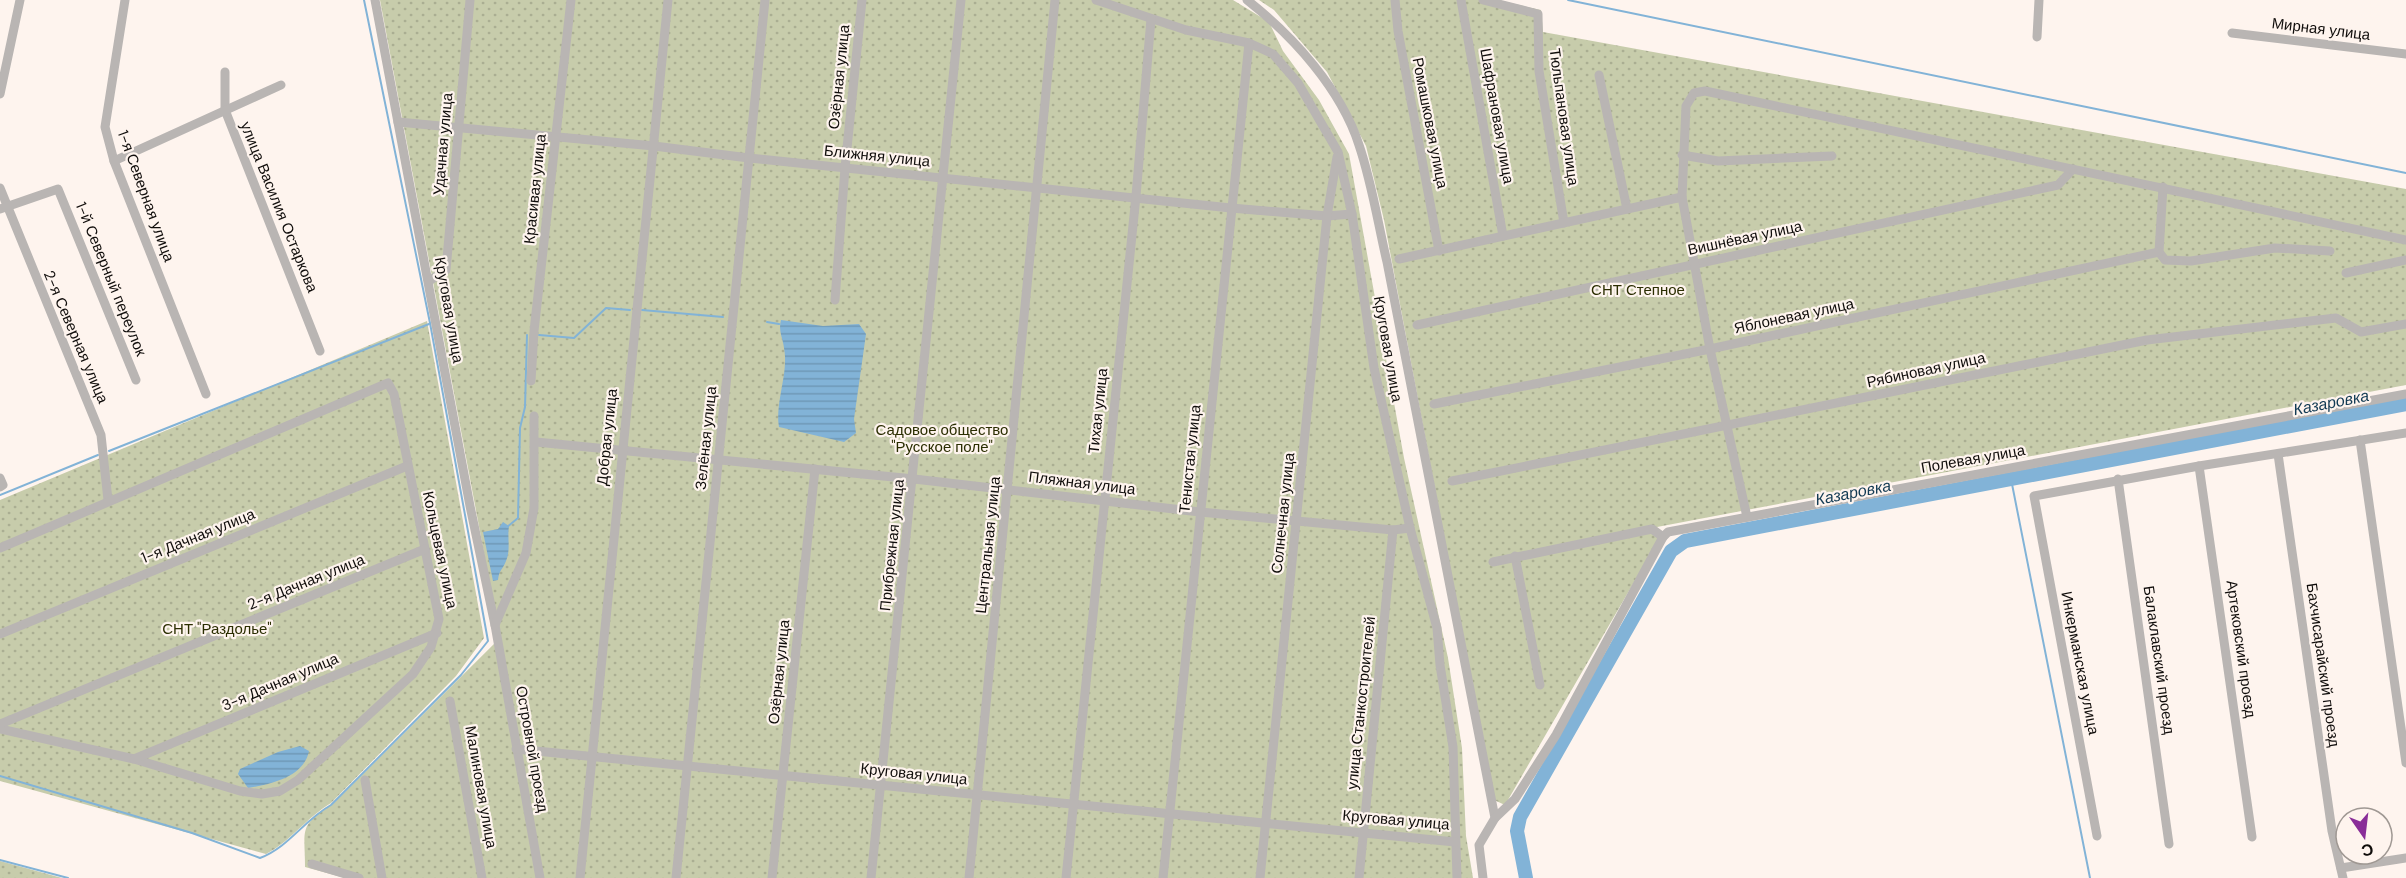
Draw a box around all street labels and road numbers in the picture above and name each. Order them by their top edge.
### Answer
street label: Мирная улица [2271,13,2372,45]
street label: Озёрная улица [824,23,855,130]
street label: Шафрановая улица [1475,47,1519,186]
street label: Тюльпановая улица [1544,47,1584,188]
street label: Ромашковая улица [1407,56,1453,191]
street label: Удачная улица [429,91,458,196]
street label: улица Василия Остаркова [236,119,323,296]
street label: 1-я Северная улица [113,127,179,265]
street label: Красивая улица [519,132,551,245]
street label: Ближняя улица [823,140,932,172]
street label: 1-й Северный переулок [71,199,151,359]
street label: Вишнёвая улица [1686,216,1805,260]
street label: Круговая улица [430,255,468,365]
street label: 2-я Северная улица [39,267,113,407]
street label: Яблоневая улица [1732,293,1856,338]
street label: Круговая улица [1369,294,1407,404]
street label: Рябиновая улица [1865,348,1988,392]
street label: Тихая улица [1084,367,1113,455]
street label: Зелёная улица [691,385,721,491]
street label: Добрая улица [592,387,622,486]
street label: Тенистая улица [1174,403,1206,514]
street label: Полевая улица [1919,440,2027,478]
street label: Солнечная улица [1267,451,1299,574]
street label: Пляжная улица [1027,467,1137,500]
street label: Центральная улица [971,475,1005,615]
street label: Прибрежная улица [875,477,909,612]
street label: Кольцевая улица [418,489,462,611]
street label: 1-я Дачная улица [138,504,258,568]
street label: 2-я Дачная улица [244,549,368,615]
street label: Артековский проезд [2221,579,2261,719]
street label: Бахчисарайский проезд [2302,582,2344,749]
street label: Балаклавский проезд [2139,584,2179,736]
street label: Инкерманская улица [2056,590,2104,737]
street label: улица Станкостроителей [1342,615,1380,791]
street label: Озёрная улица [764,618,795,725]
street label: 3-я Дачная улица [219,648,342,716]
street label: Островной проезд [511,684,553,814]
street label: Малиновая улица [460,724,502,851]
street label: Круговая улица [860,758,969,790]
street label: Круговая улица [1342,805,1451,835]

